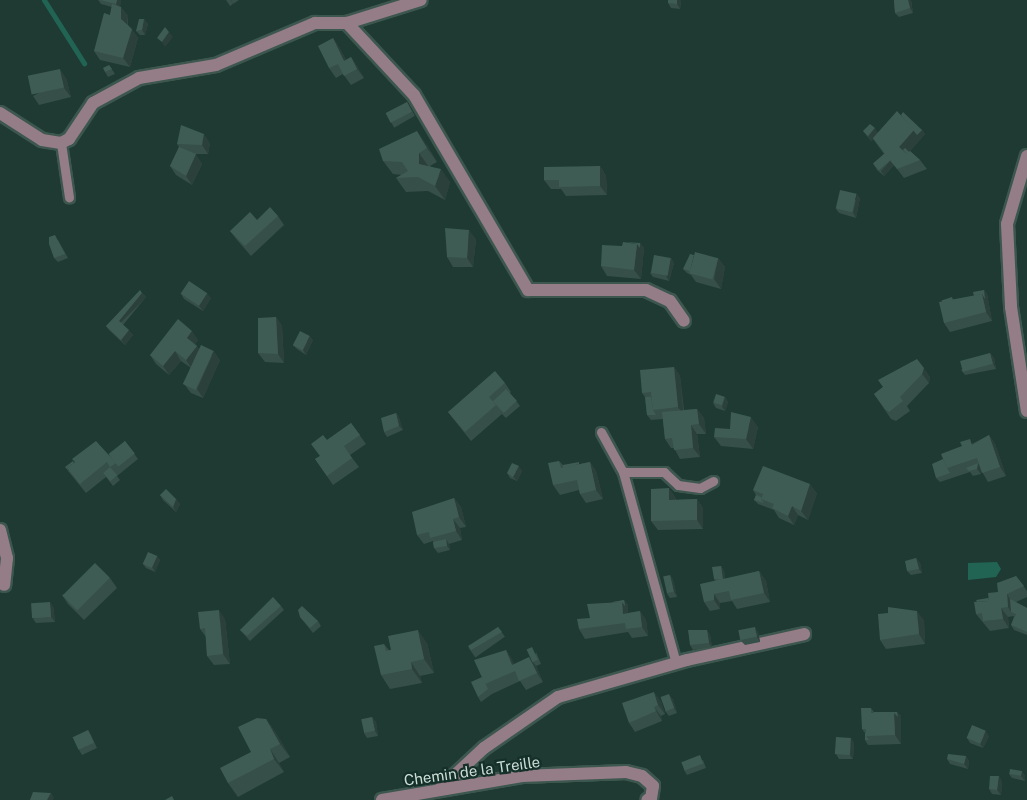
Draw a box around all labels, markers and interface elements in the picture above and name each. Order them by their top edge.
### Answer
street label: Chemin de la Treille [403,753,541,789]

